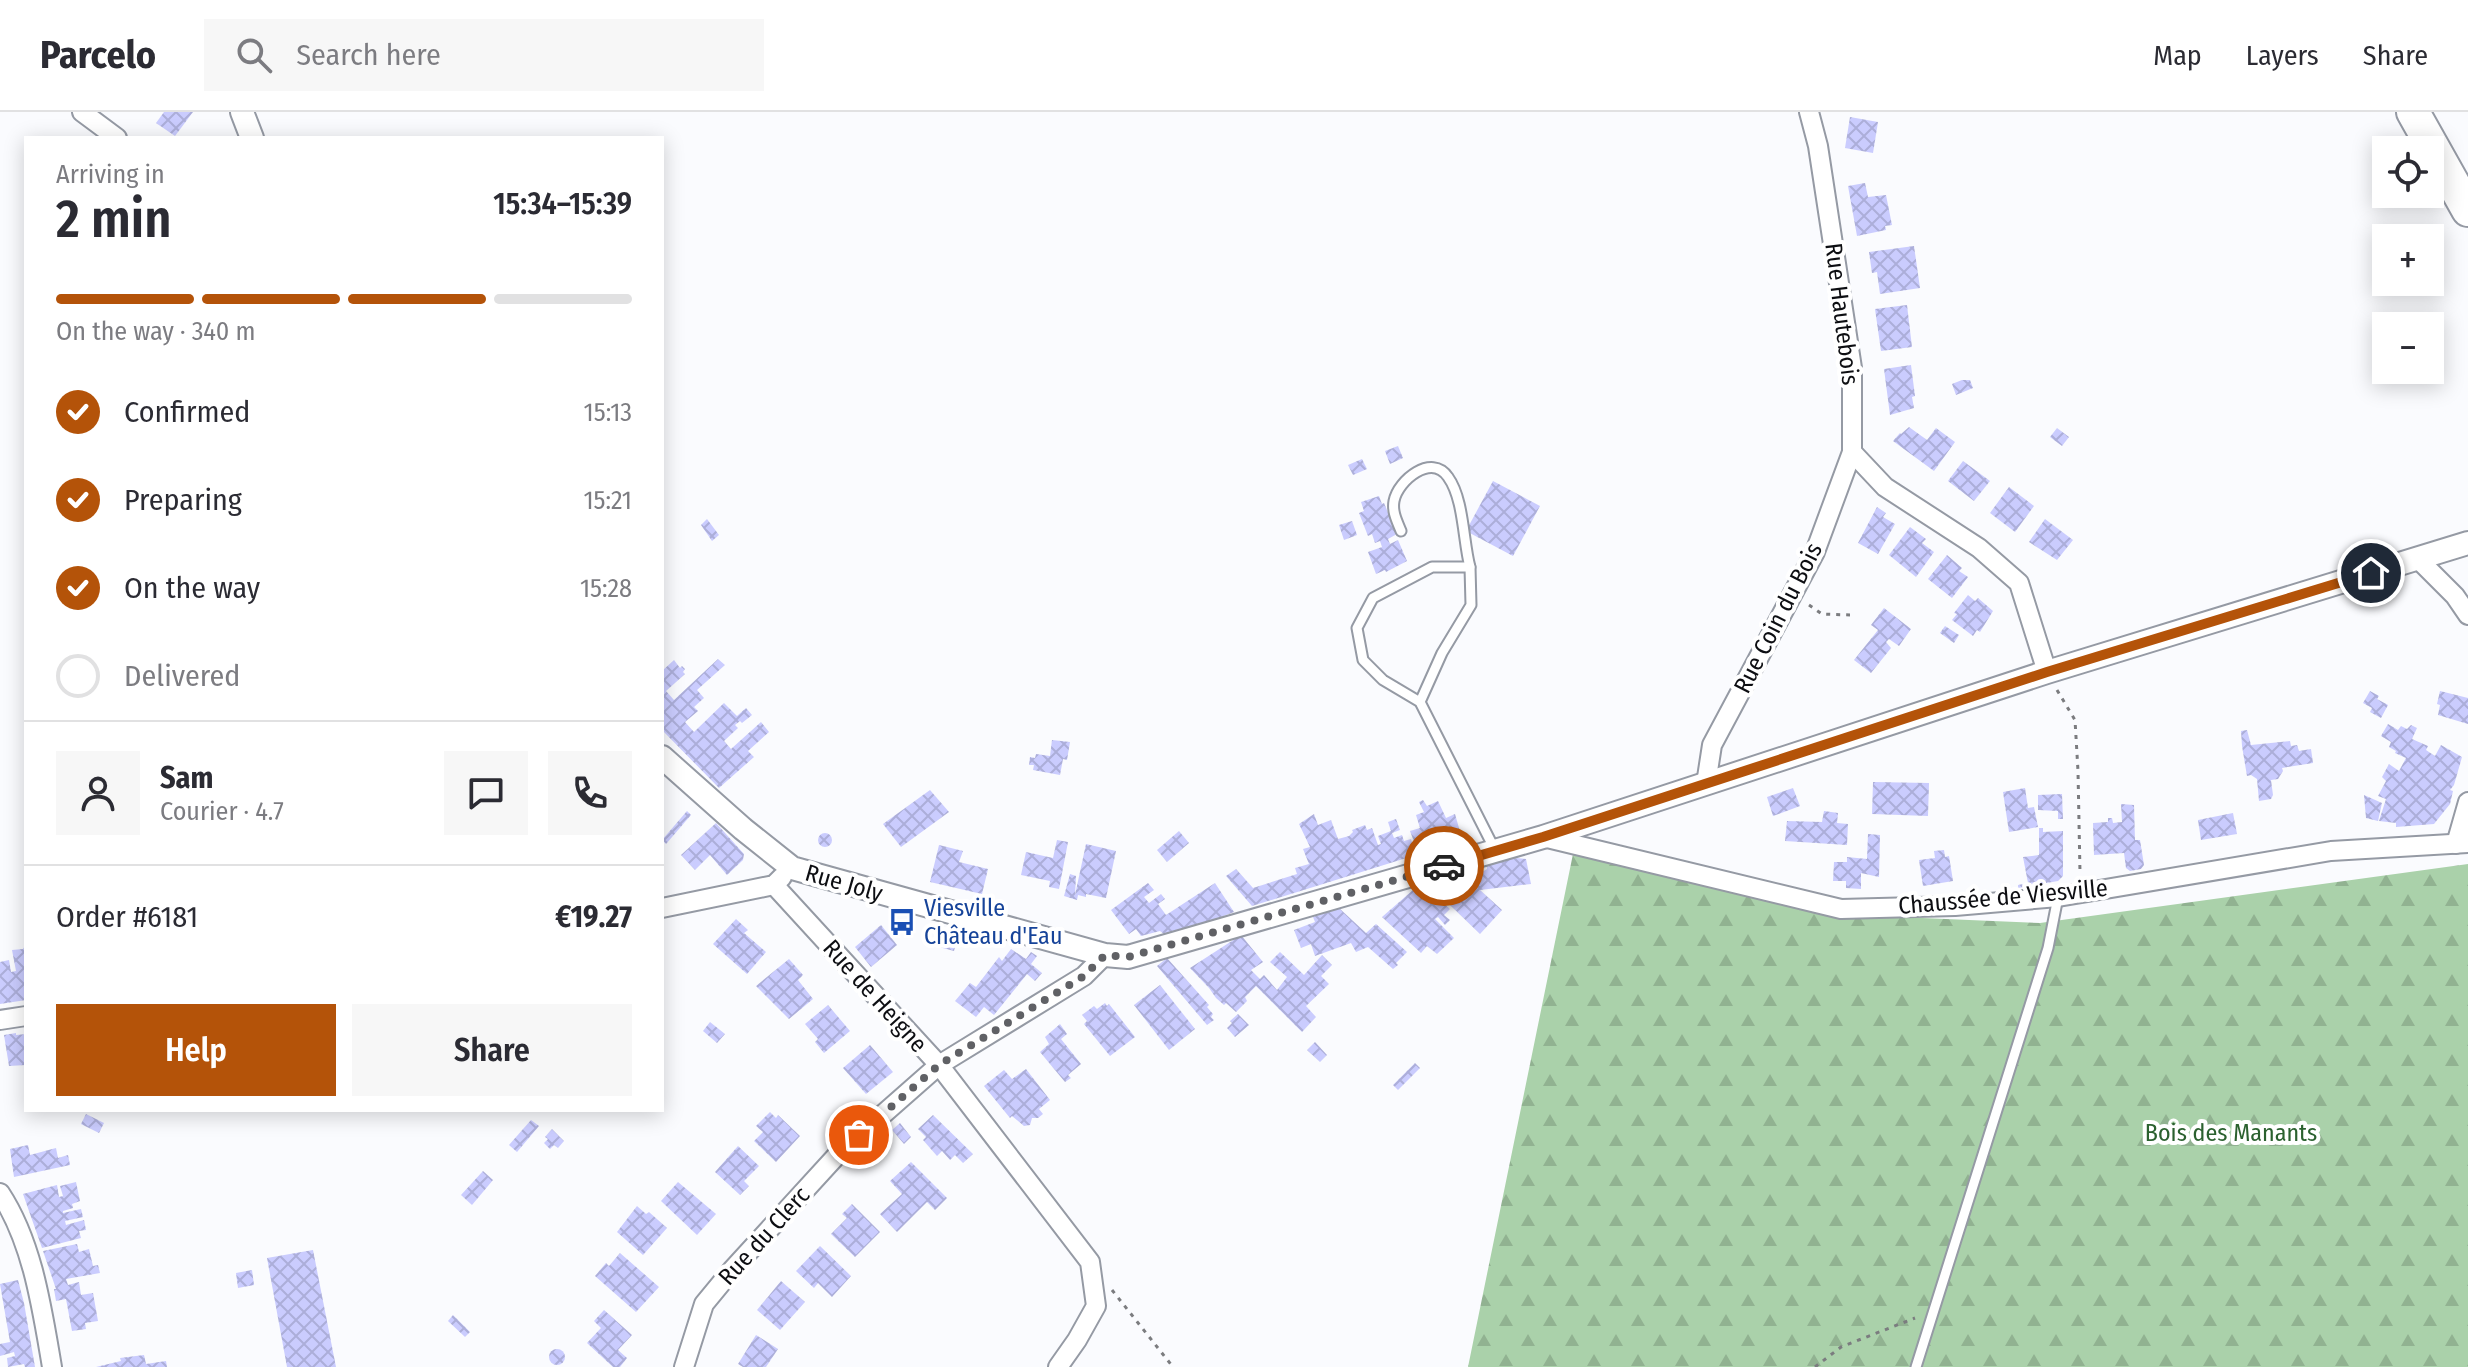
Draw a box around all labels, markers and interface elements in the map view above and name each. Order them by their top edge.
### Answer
search box [204,19,764,91]
text: Parcelo [40,32,156,78]
icon: search [232,33,276,77]
text: Search here [296,37,441,73]
text: Map [2153,39,2202,72]
text: Layers [2246,39,2319,72]
text: Share [2363,39,2428,72]
map controls [2372,136,2444,384]
button: locate [2372,136,2444,208]
text: Arriving in [56,159,165,190]
text: 15:34–15:39 [493,186,632,222]
text: 2 min [56,188,172,251]
button: + [2372,224,2444,296]
street label: Rue Hautebois [1819,241,1865,387]
button: − [2372,312,2444,384]
text: On the way · 340 m [56,316,256,347]
icon: check [56,390,100,434]
text: Confirmed [124,394,250,430]
text: 15:13 [584,397,632,428]
icon: check [56,478,100,522]
text: Preparing [124,482,242,518]
text: 15:21 [583,485,632,516]
street label: Rue Coin du Bois [1728,538,1828,698]
pin [2337,539,2405,607]
icon: home [2349,551,2393,595]
icon: check [56,566,100,610]
text: On the way [124,570,260,606]
text: 15:28 [580,573,632,604]
text: Delivered [124,658,240,694]
button: person [56,751,140,835]
button: chat [444,751,528,835]
button: phone [548,751,632,835]
text: Sam [160,760,213,796]
text: Courier · 4.7 [160,796,284,827]
courier [1404,826,1484,906]
icon: car [1422,844,1466,888]
street label: Rue Joly [802,859,886,907]
street label: Chaussée de Viesville [1897,874,2109,920]
place label: Viesville Château d'Eau [924,894,1062,950]
text: Order #6181 [56,899,198,935]
text: €19.27 [555,899,632,935]
bus stop icon: Viesville Château d'Eau [887,907,917,937]
street label: Rue de Heigne [817,934,933,1058]
button: Help [56,1004,336,1096]
button: Share [352,1004,632,1096]
pin [825,1101,893,1169]
icon: bag [837,1113,881,1157]
park label: Bois des Manants [2145,1119,2317,1147]
street label: Rue du Clerc [713,1181,815,1291]

